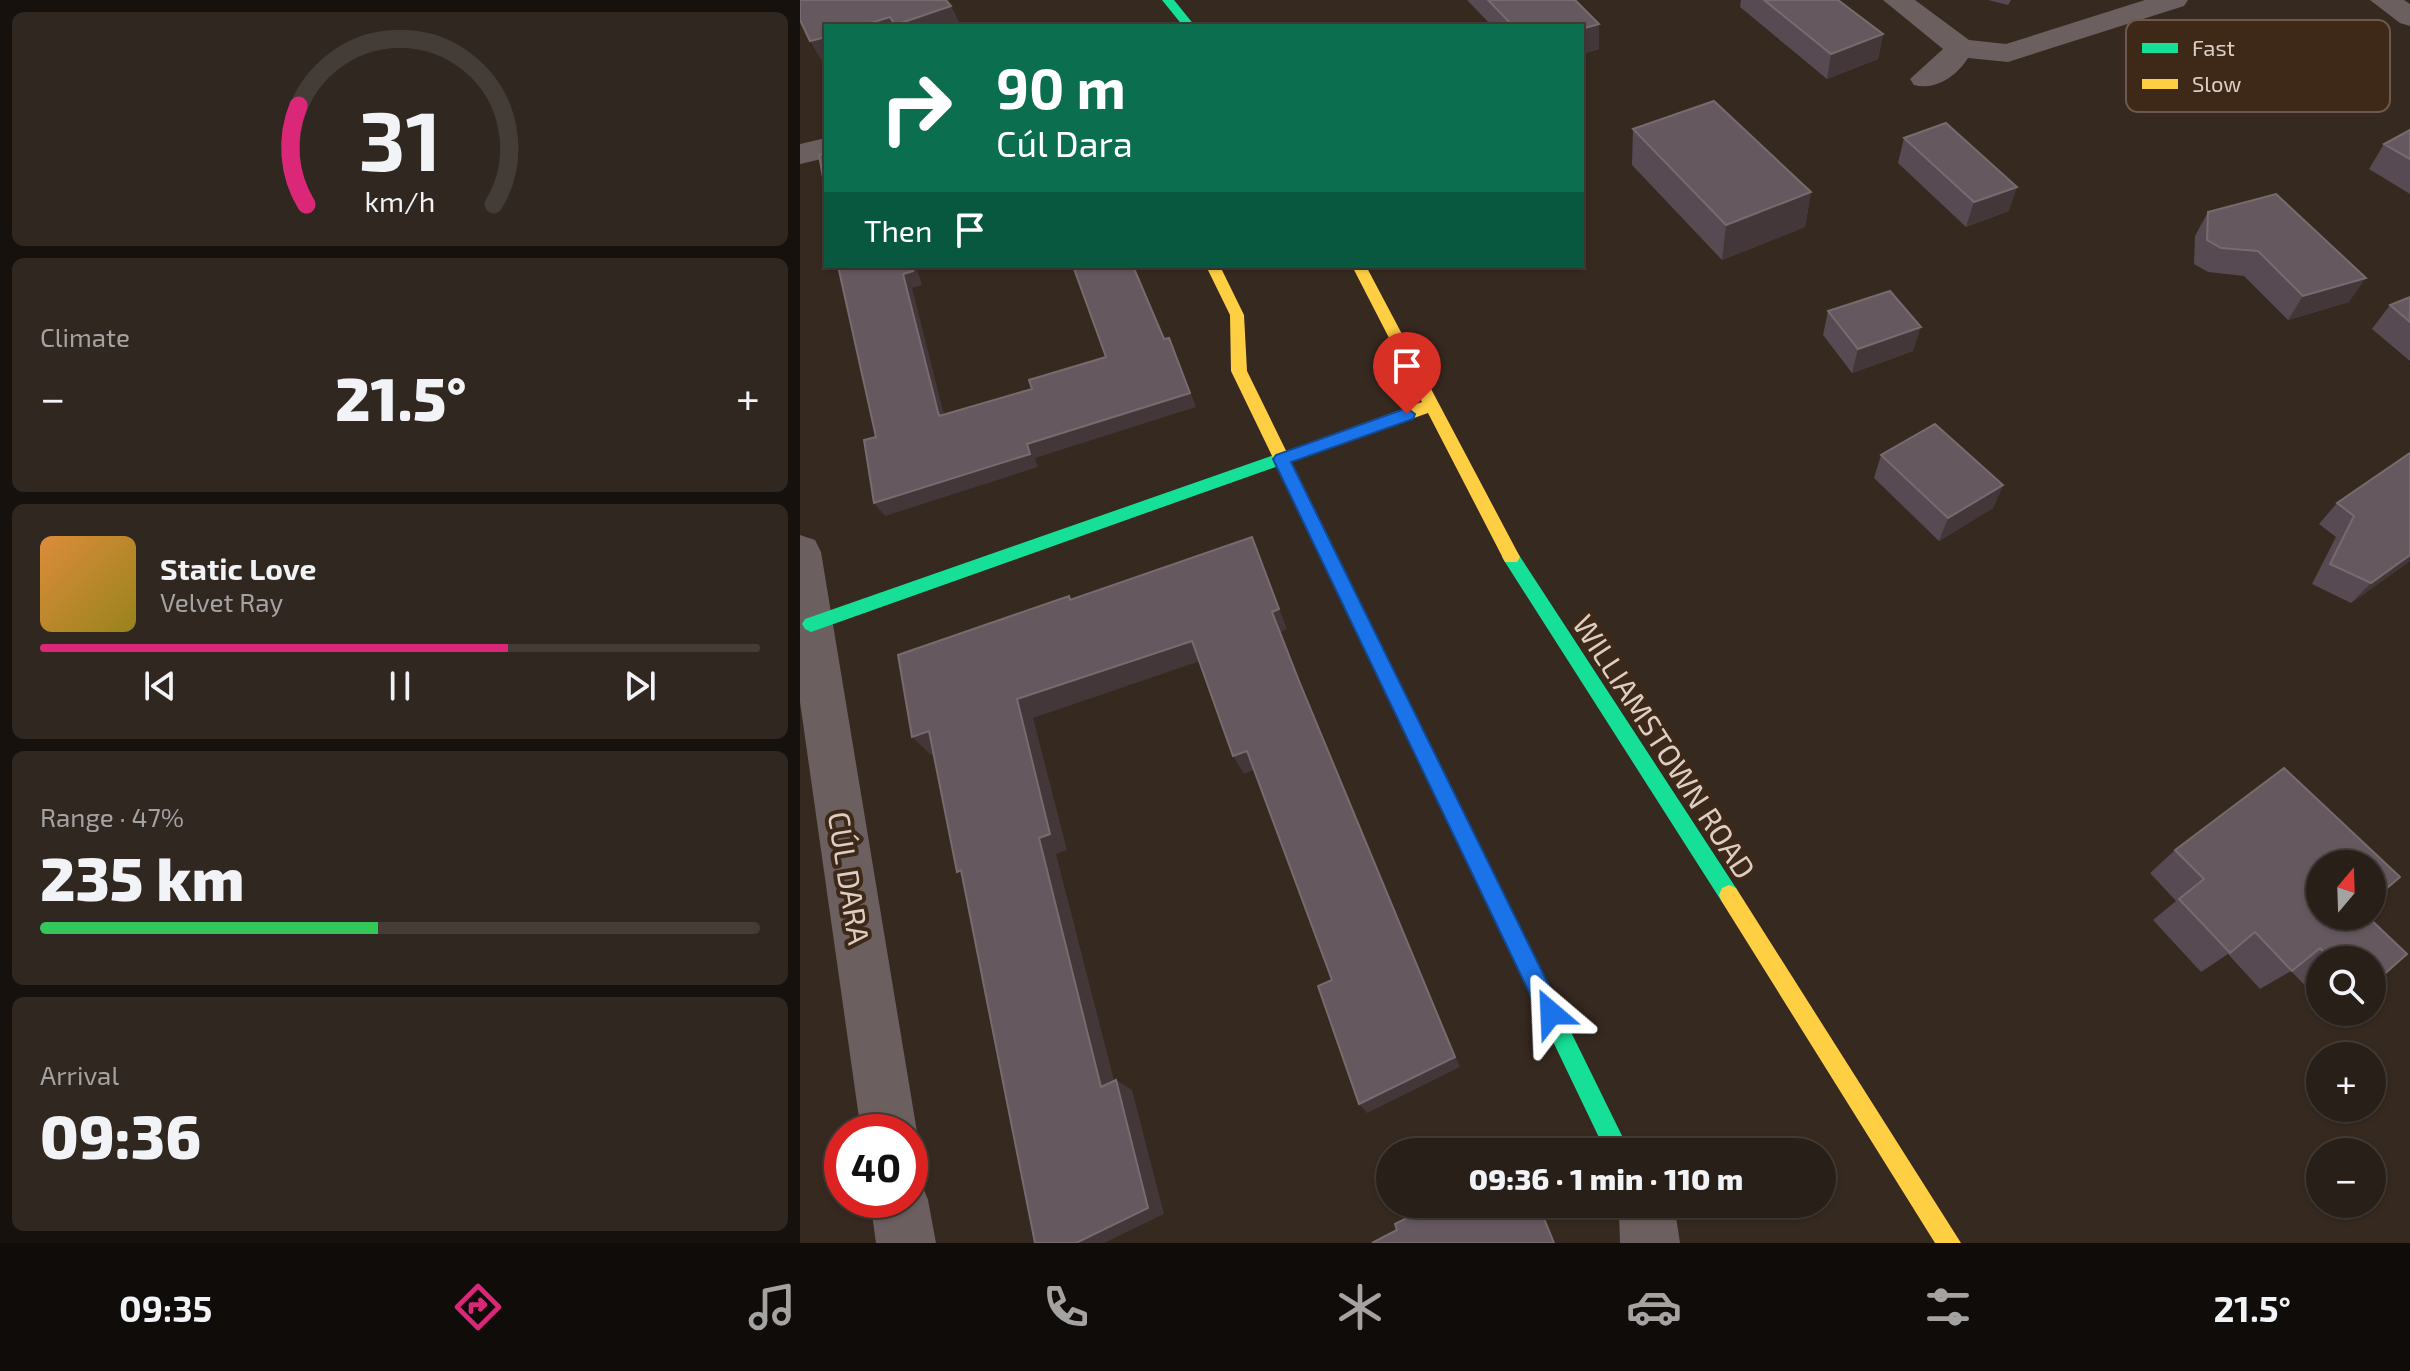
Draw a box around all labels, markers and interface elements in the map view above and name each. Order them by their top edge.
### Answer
legend [2126,20,2390,112]
text: Fast [2192,34,2235,60]
text: 90 m [996,53,1126,120]
icon: right [864,56,968,160]
text: Slow [2192,70,2241,96]
text: 31 [358,88,442,188]
text: Cúl Dara [996,121,1133,164]
text: km/h [365,183,435,218]
icon: arrive [948,208,992,252]
text: Then [864,212,932,248]
text: Climate [40,321,130,352]
pin [1373,332,1441,414]
icon: arrive [1385,344,1429,388]
text: 21.5° [335,361,466,433]
text: − [40,370,66,423]
text: + [736,370,760,423]
text: Static Love [160,550,316,586]
text: Velvet Ray [160,586,283,617]
street label: WILLIAMSTOWN ROAD [1566,607,1764,885]
icon: previous [138,664,182,708]
icon: pause [378,664,422,708]
icon: next [618,664,662,708]
text: Range · 47% [40,801,184,832]
street label: CÚL DARA [822,809,878,947]
text: 235 km [40,841,244,913]
north arrow [2306,850,2386,930]
map controls [2306,850,2386,1218]
button: search [2306,946,2386,1026]
position arrow [1509,971,1593,1055]
button: + [2306,1042,2386,1122]
text: Arrival [40,1059,119,1090]
text: 09:36 [40,1099,201,1171]
speed limit sign: 40 [824,1114,928,1218]
button: − [2306,1138,2386,1218]
text: 09:36 · 1 min · 110 m [1469,1160,1743,1196]
icon: directions [450,1279,506,1335]
icon: music [744,1279,800,1335]
icon: phone [1038,1279,1094,1335]
icon: climate [1332,1279,1388,1335]
icon: car [1626,1279,1682,1335]
icon: filters [1920,1279,1976,1335]
text: 09:35 [119,1286,212,1329]
text: 21.5° [2213,1286,2291,1329]

